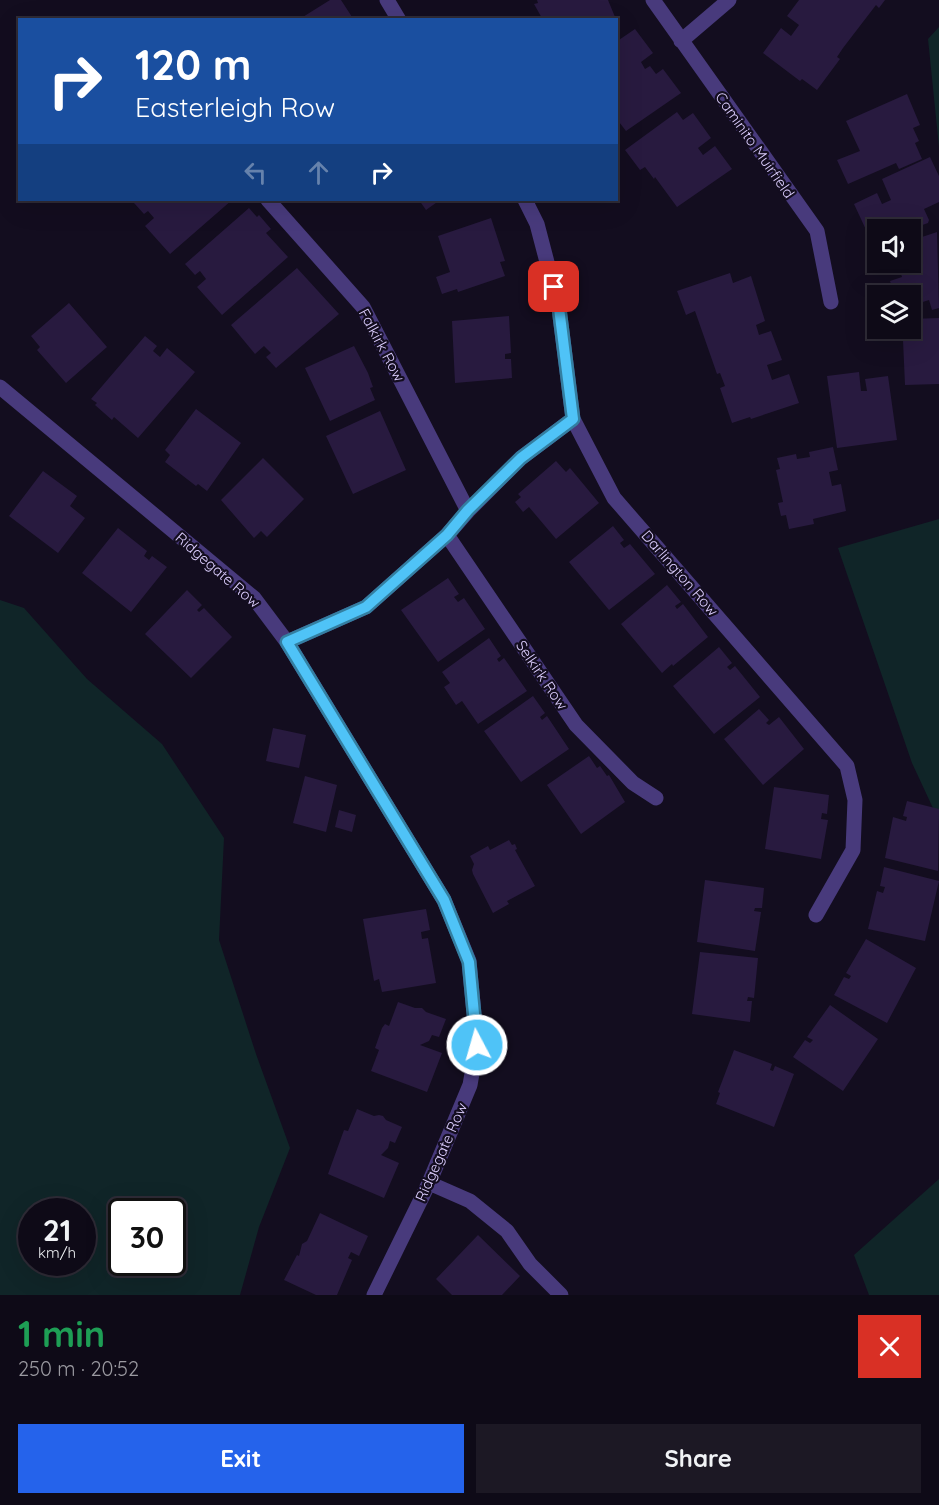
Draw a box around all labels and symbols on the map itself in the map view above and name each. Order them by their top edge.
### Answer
street label: Caminito Muirfield [711,88,799,202]
pin [528,261,579,312]
street label: Falkirk Row [355,305,409,385]
street label: Darlington Row [638,526,722,620]
street label: Ridgegate Row [172,528,264,612]
street label: Selkirk Row [512,637,572,713]
position arrow [445,1013,509,1077]
street label: Ridgegate Row [411,1100,471,1204]
speed limit sign: 30 [108,1198,186,1276]

